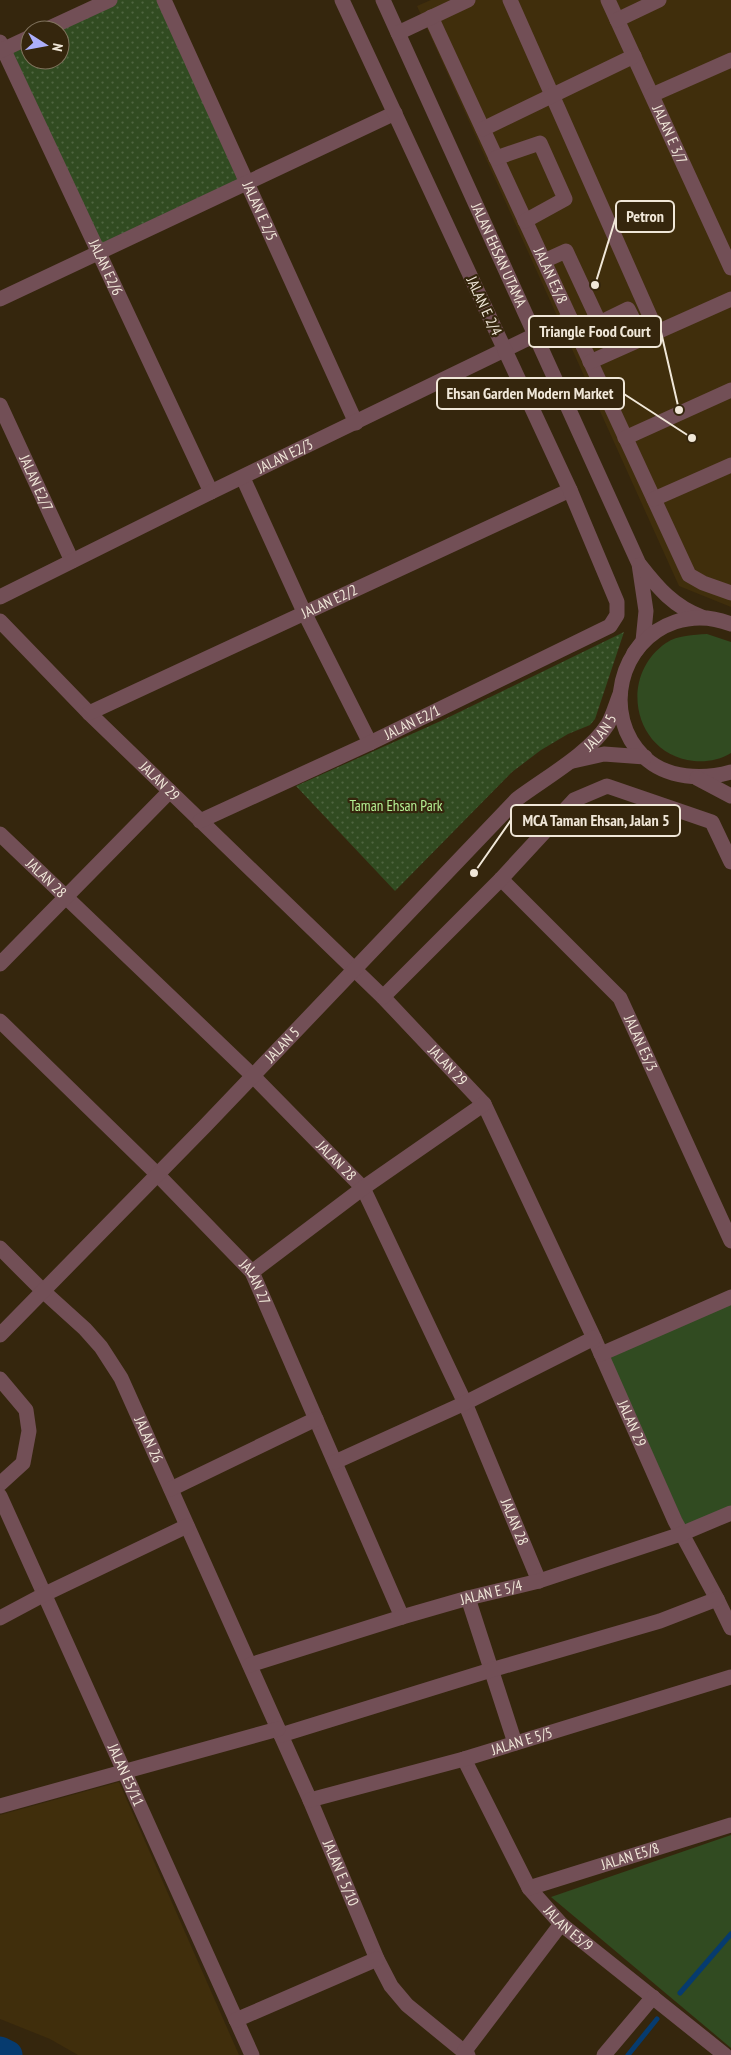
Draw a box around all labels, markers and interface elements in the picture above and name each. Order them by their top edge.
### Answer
north arrow [20,20,70,70]
text: N [48,42,67,53]
street label: JALAN E 3/7 [648,101,692,167]
street label: JALAN E 2/5 [238,178,282,244]
street label: JALAN EHSAN UTAMA [467,199,531,311]
callout: Petron [616,201,674,232]
text: Petron [626,206,664,226]
street label: JALAN E2/6 [84,235,128,299]
street label: JALAN E3/8 [529,243,572,307]
street label: JALAN E 2/4 [462,272,506,339]
callout: Triangle Food Court [529,316,661,347]
text: Triangle Food Court [539,321,651,341]
callout: Ehsan Garden Modern Market [437,378,624,409]
text: Ehsan Garden Modern Market [446,383,614,403]
street label: JALAN E2/3 [253,434,316,478]
street label: JALAN E2/7 [15,451,58,514]
street label: JALAN E2/2 [297,580,360,623]
street label: JALAN E2/1 [380,700,443,744]
street label: JALAN 5 [579,711,620,756]
street label: JALAN 29 [135,756,184,805]
park label: Taman Ehsan Park [349,796,443,815]
callout: MCA Taman Ehsan, Jalan 5 [511,805,680,836]
text: MCA Taman Ehsan, Jalan 5 [522,810,670,830]
street label: JALAN 28 [22,853,71,902]
street label: JALAN E5/3 [620,1011,662,1074]
street label: JALAN 5 [260,1023,304,1067]
street label: JALAN 29 [424,1040,472,1090]
street label: JALAN 28 [312,1136,361,1185]
street label: JALAN 27 [235,1254,275,1307]
street label: JALAN 29 [613,1396,651,1450]
street label: JALAN 26 [130,1412,168,1466]
street label: JALAN 28 [496,1495,533,1548]
street label: JALAN E 5/4 [457,1575,524,1609]
street label: JALAN E 5/5 [488,1722,555,1759]
street label: JALAN E5/11 [103,1740,149,1809]
street label: JALAN E 5/10 [319,1836,364,1909]
street label: JALAN E5/8 [598,1838,661,1874]
street label: JALAN E5/9 [539,1901,597,1955]

